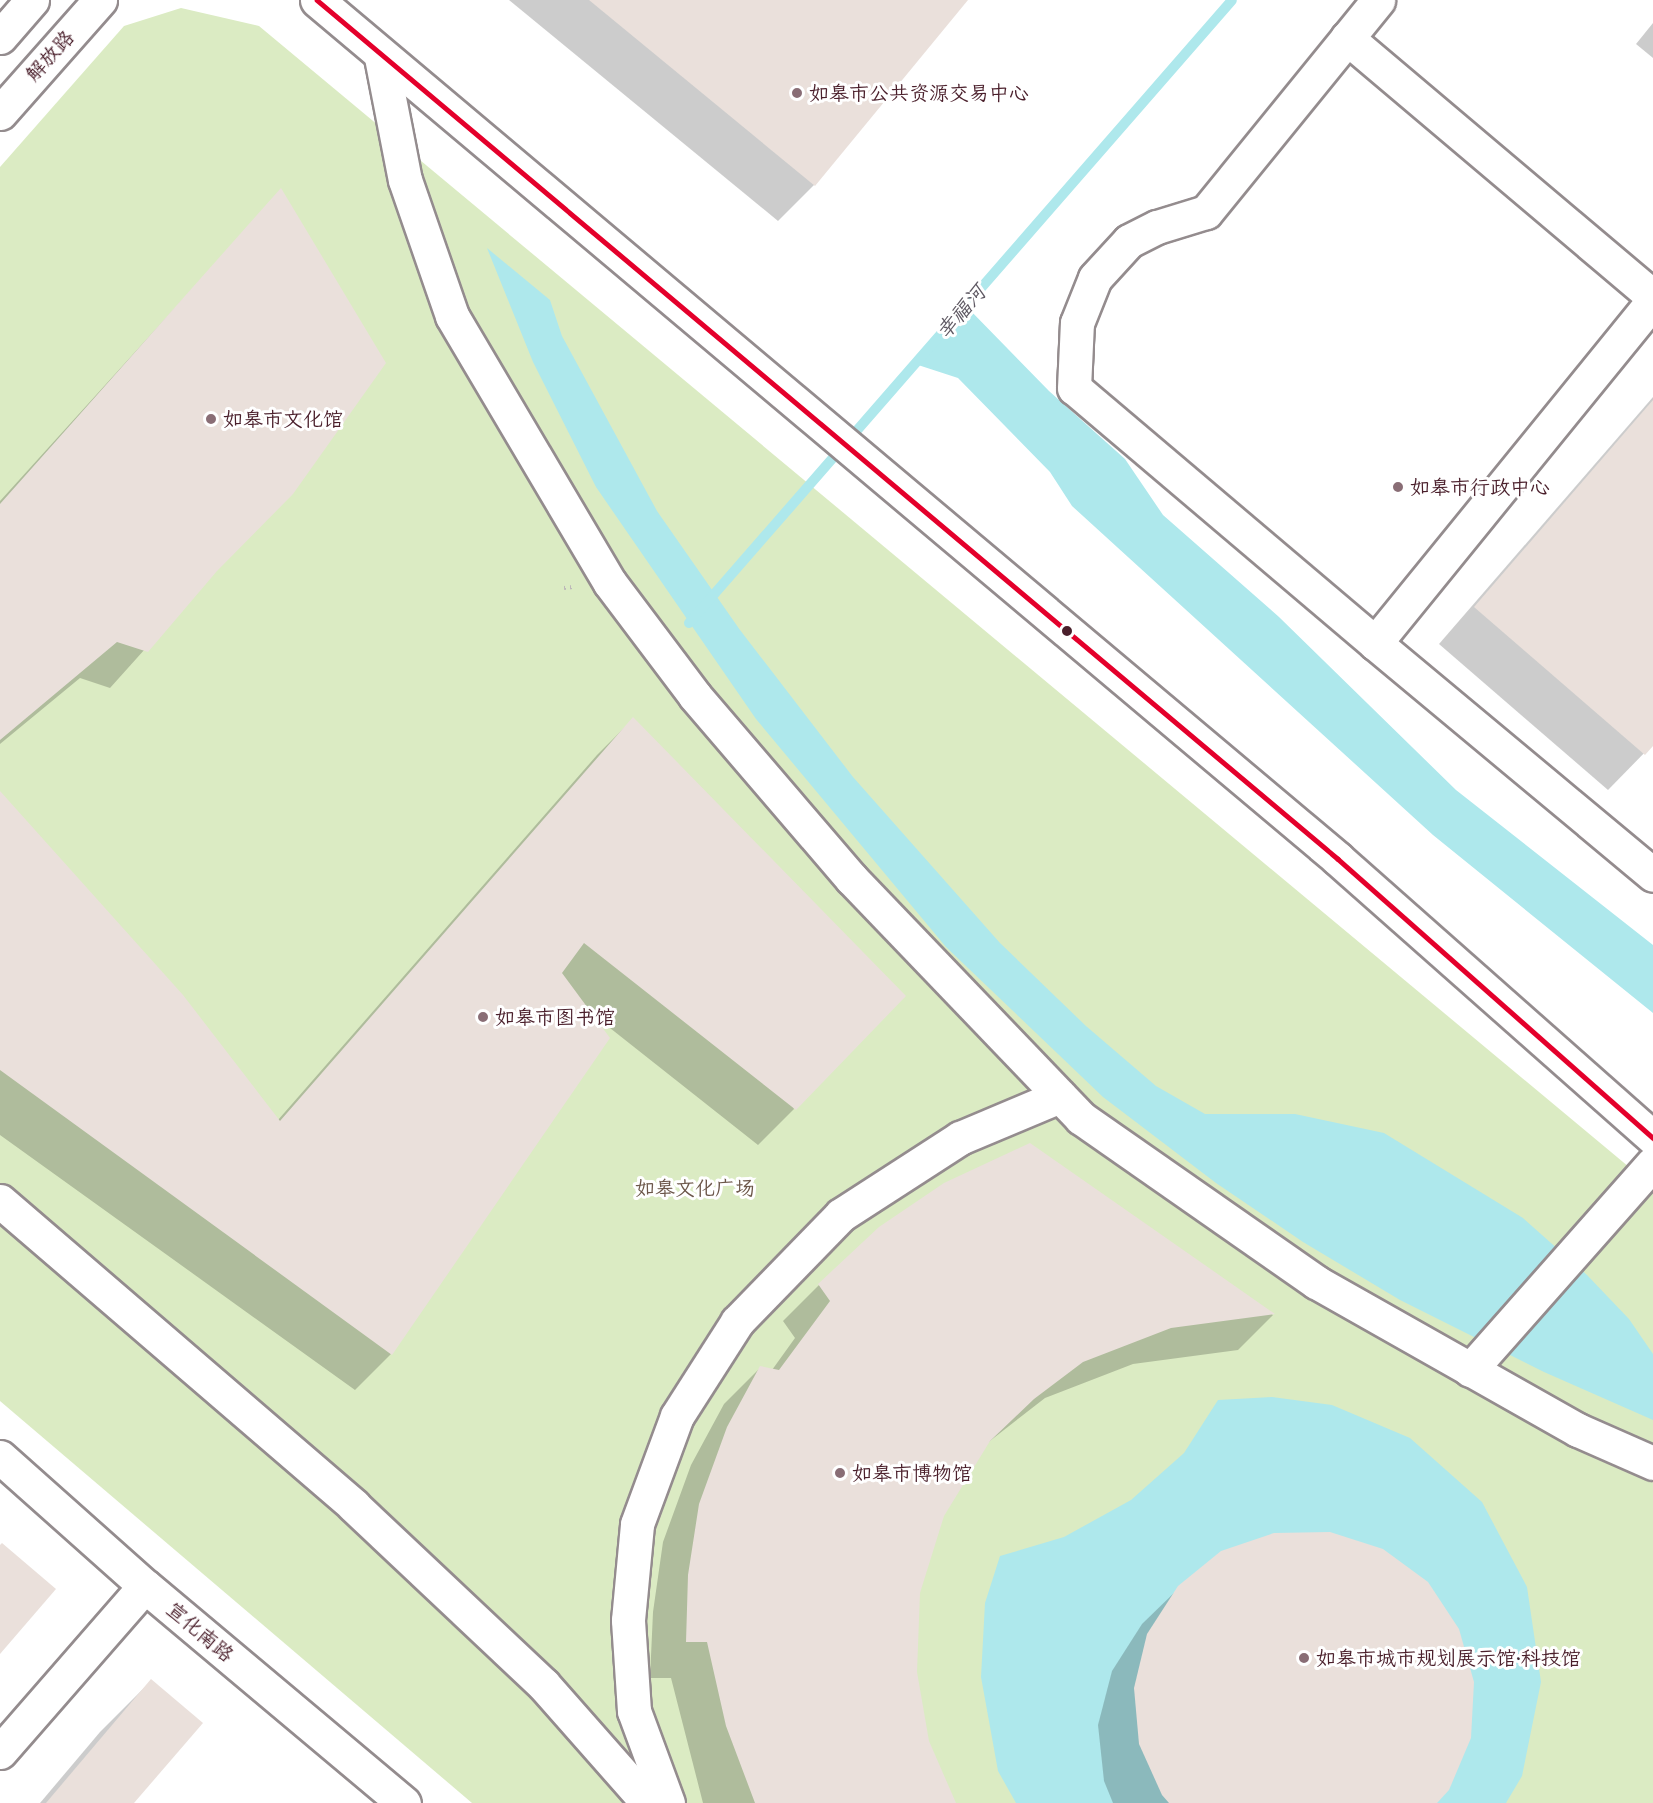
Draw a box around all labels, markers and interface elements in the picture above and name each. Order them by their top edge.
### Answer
street label: 解放路 [21,26,79,86]
place label: 如皋市公共资源交易中心 [809,81,1029,105]
marker: 如皋市公共资源交易中心 [790,86,804,100]
water label: 幸福河 [931,280,991,344]
place label: 如皋市文化馆 [223,407,343,431]
marker: 如皋市文化馆 [204,412,218,426]
place label: 如皋市行政中心 [1410,475,1550,499]
marker: 如皋市行政中心 [1391,480,1405,494]
unlabelled marker [1061,625,1073,637]
place label: 如皋市图书馆 [495,1005,615,1029]
marker: 如皋市图书馆 [476,1010,490,1024]
park label: 如皋文化广场 [635,1176,755,1200]
place label: 如皋市博物馆 [852,1461,972,1485]
marker: 如皋市博物馆 [833,1466,847,1480]
street label: 宣化南路 [162,1597,238,1667]
place label: 如皋市城市规划展示馆·科技馆 [1316,1646,1581,1670]
marker: 如皋市城市规划展示馆·科技馆 [1297,1651,1311,1665]

